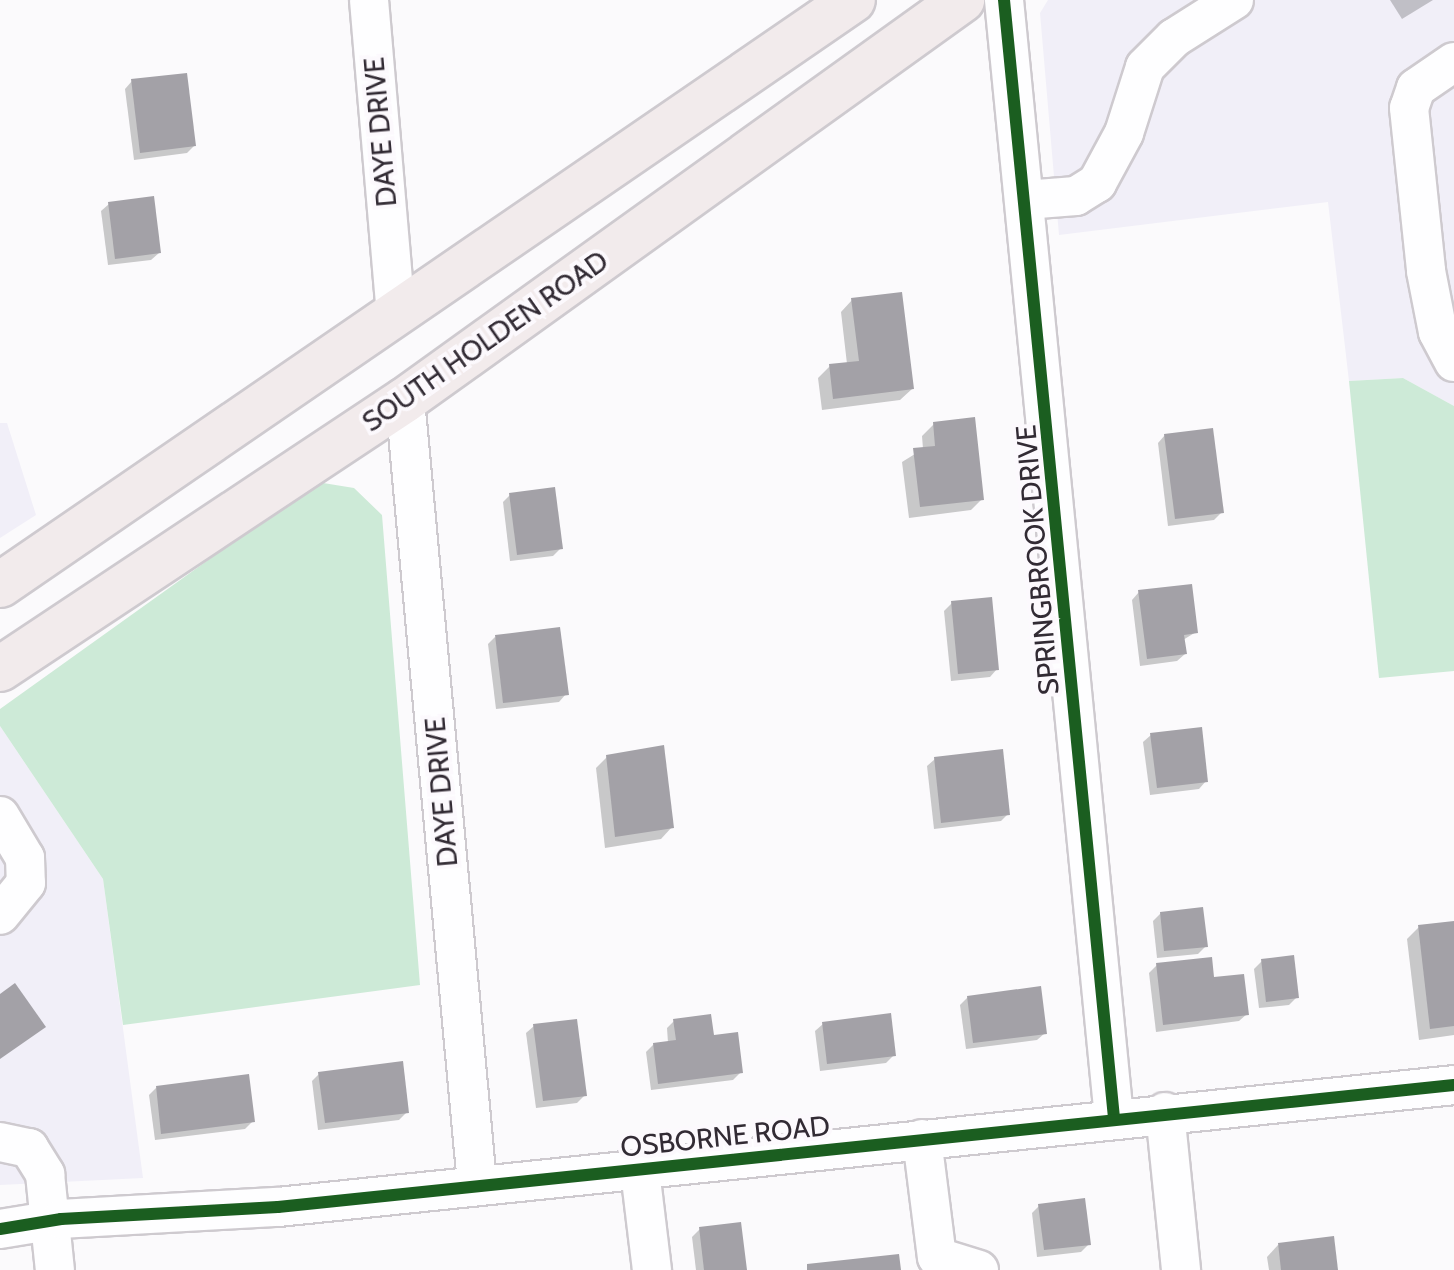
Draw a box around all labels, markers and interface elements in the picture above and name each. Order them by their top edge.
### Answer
street label: DAYE DRIVE [357,56,403,208]
street label: SOUTH HOLDEN ROAD [356,243,614,439]
street label: SPRINGBROOK DRIVE [1008,424,1066,696]
street label: DAYE DRIVE [418,716,464,868]
street label: OSBORNE ROAD [619,1108,831,1164]

